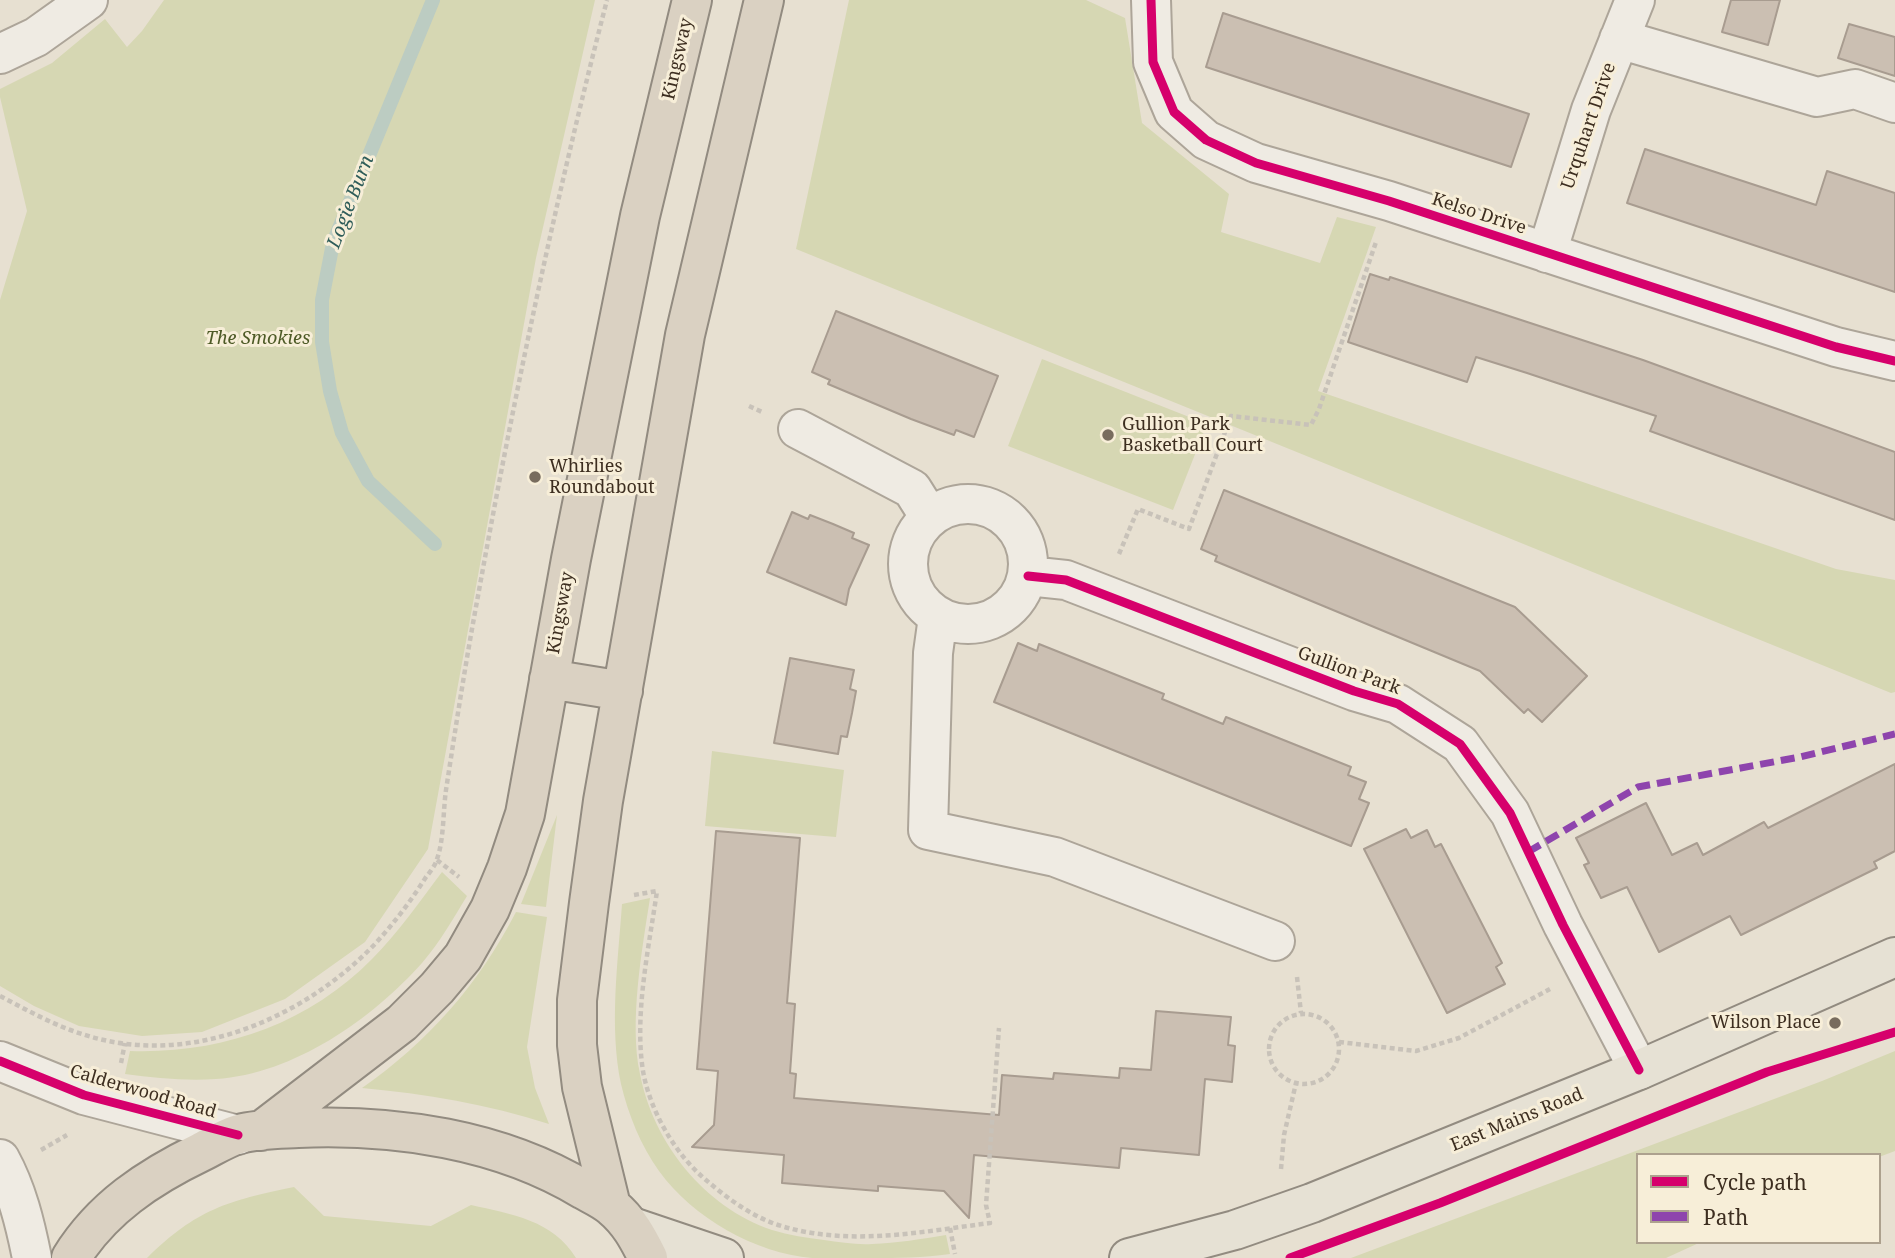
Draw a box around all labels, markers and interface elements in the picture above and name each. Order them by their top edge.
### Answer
street label: Kingsway [658,16,698,102]
street label: Urquhart Drive [1557,60,1621,192]
water label: Logie Burn [323,152,379,252]
street label: Kelso Drive [1429,189,1529,239]
park label: The Smokies [206,328,310,350]
place label: Gullion Park Basketball Court [1122,414,1263,457]
marker: Gullion Park Basketball Court [1100,427,1116,443]
place label: Whirlies Roundabout [549,456,655,498]
marker: Whirlies Roundabout [527,469,543,485]
street label: Kingsway [543,570,579,656]
street label: Gullion Park [1295,642,1403,700]
place label: Wilson Place [1711,1012,1821,1034]
marker: Wilson Place [1827,1015,1843,1031]
street label: Calderwood Road [67,1061,219,1123]
street label: East Mains Road [1448,1084,1586,1156]
legend [1636,1153,1881,1244]
text: Cycle path [1703,1168,1807,1196]
text: Path [1703,1203,1748,1231]

